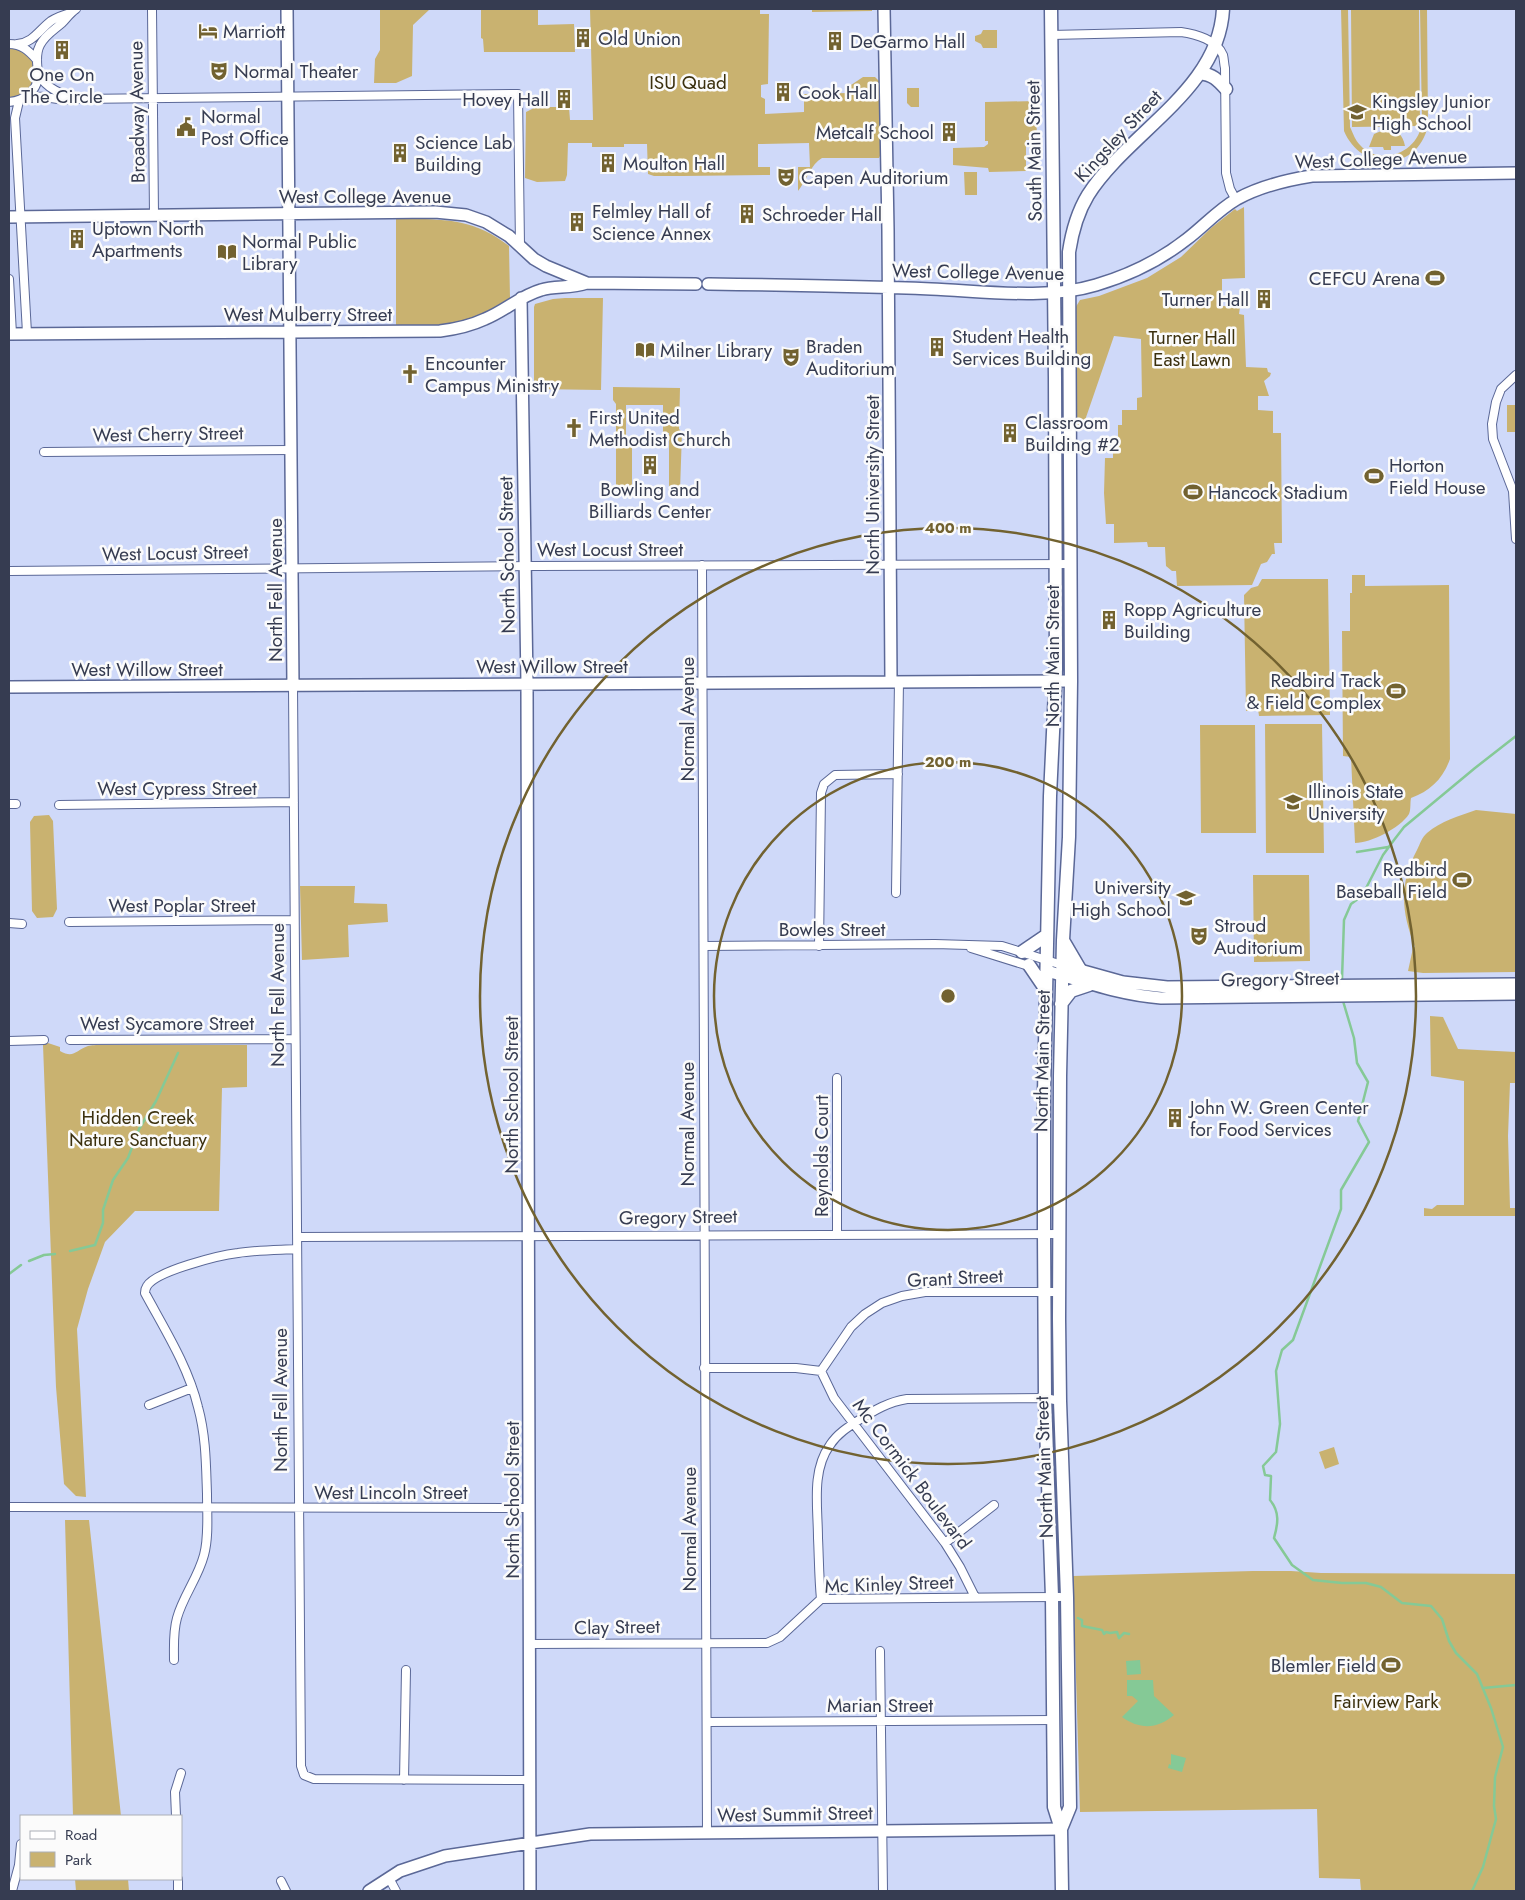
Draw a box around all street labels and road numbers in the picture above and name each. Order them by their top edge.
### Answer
street label: Broadway Avenue [122,40,152,183]
street label: South Main Street [1019,80,1049,222]
street label: Kingsley Street [1068,84,1168,188]
street label: West College Avenue [1294,142,1468,176]
street label: West College Avenue [279,183,451,210]
street label: West College Avenue [892,257,1065,287]
street label: West Mulberry Street [224,301,393,328]
street label: North University Street [859,395,886,575]
street label: West Cherry Street [92,419,244,449]
street label: North School Street [492,476,522,634]
street label: North Fell Avenue [262,518,289,662]
street label: West Locust Street [537,536,684,563]
street label: West Locust Street [102,538,249,568]
street label: North Main Street [1039,584,1066,727]
street label: West Willow Street [476,653,628,680]
street label: West Willow Street [71,656,223,683]
street label: Normal Avenue [674,656,701,781]
street label: West Cypress Street [97,775,257,802]
street label: West Poplar Street [108,892,256,919]
street label: Bowles Street [779,916,886,943]
street label: North Fell Avenue [264,923,291,1067]
street label: Gregory Street [1221,964,1340,994]
street label: North Main Street [1027,989,1057,1132]
street label: West Sycamore Street [80,1010,254,1037]
street label: North School Street [498,1016,525,1174]
street label: Normal Avenue [674,1061,701,1186]
street label: Reynolds Court [808,1095,835,1217]
street label: Gregory Street [619,1202,738,1232]
street label: Grant Street [906,1262,1004,1294]
street label: North Fell Avenue [267,1328,294,1472]
street label: Mc Cormick Boulevard [846,1393,978,1555]
street label: North Main Street [1028,1395,1060,1539]
street label: North School Street [499,1421,526,1579]
street label: Normal Avenue [676,1466,703,1591]
street label: West Lincoln Street [314,1479,468,1506]
street label: Mc Kinley Street [824,1568,954,1600]
street label: Clay Street [574,1613,661,1641]
street label: Marian Street [827,1692,934,1719]
street label: West Summit Street [717,1799,873,1829]

